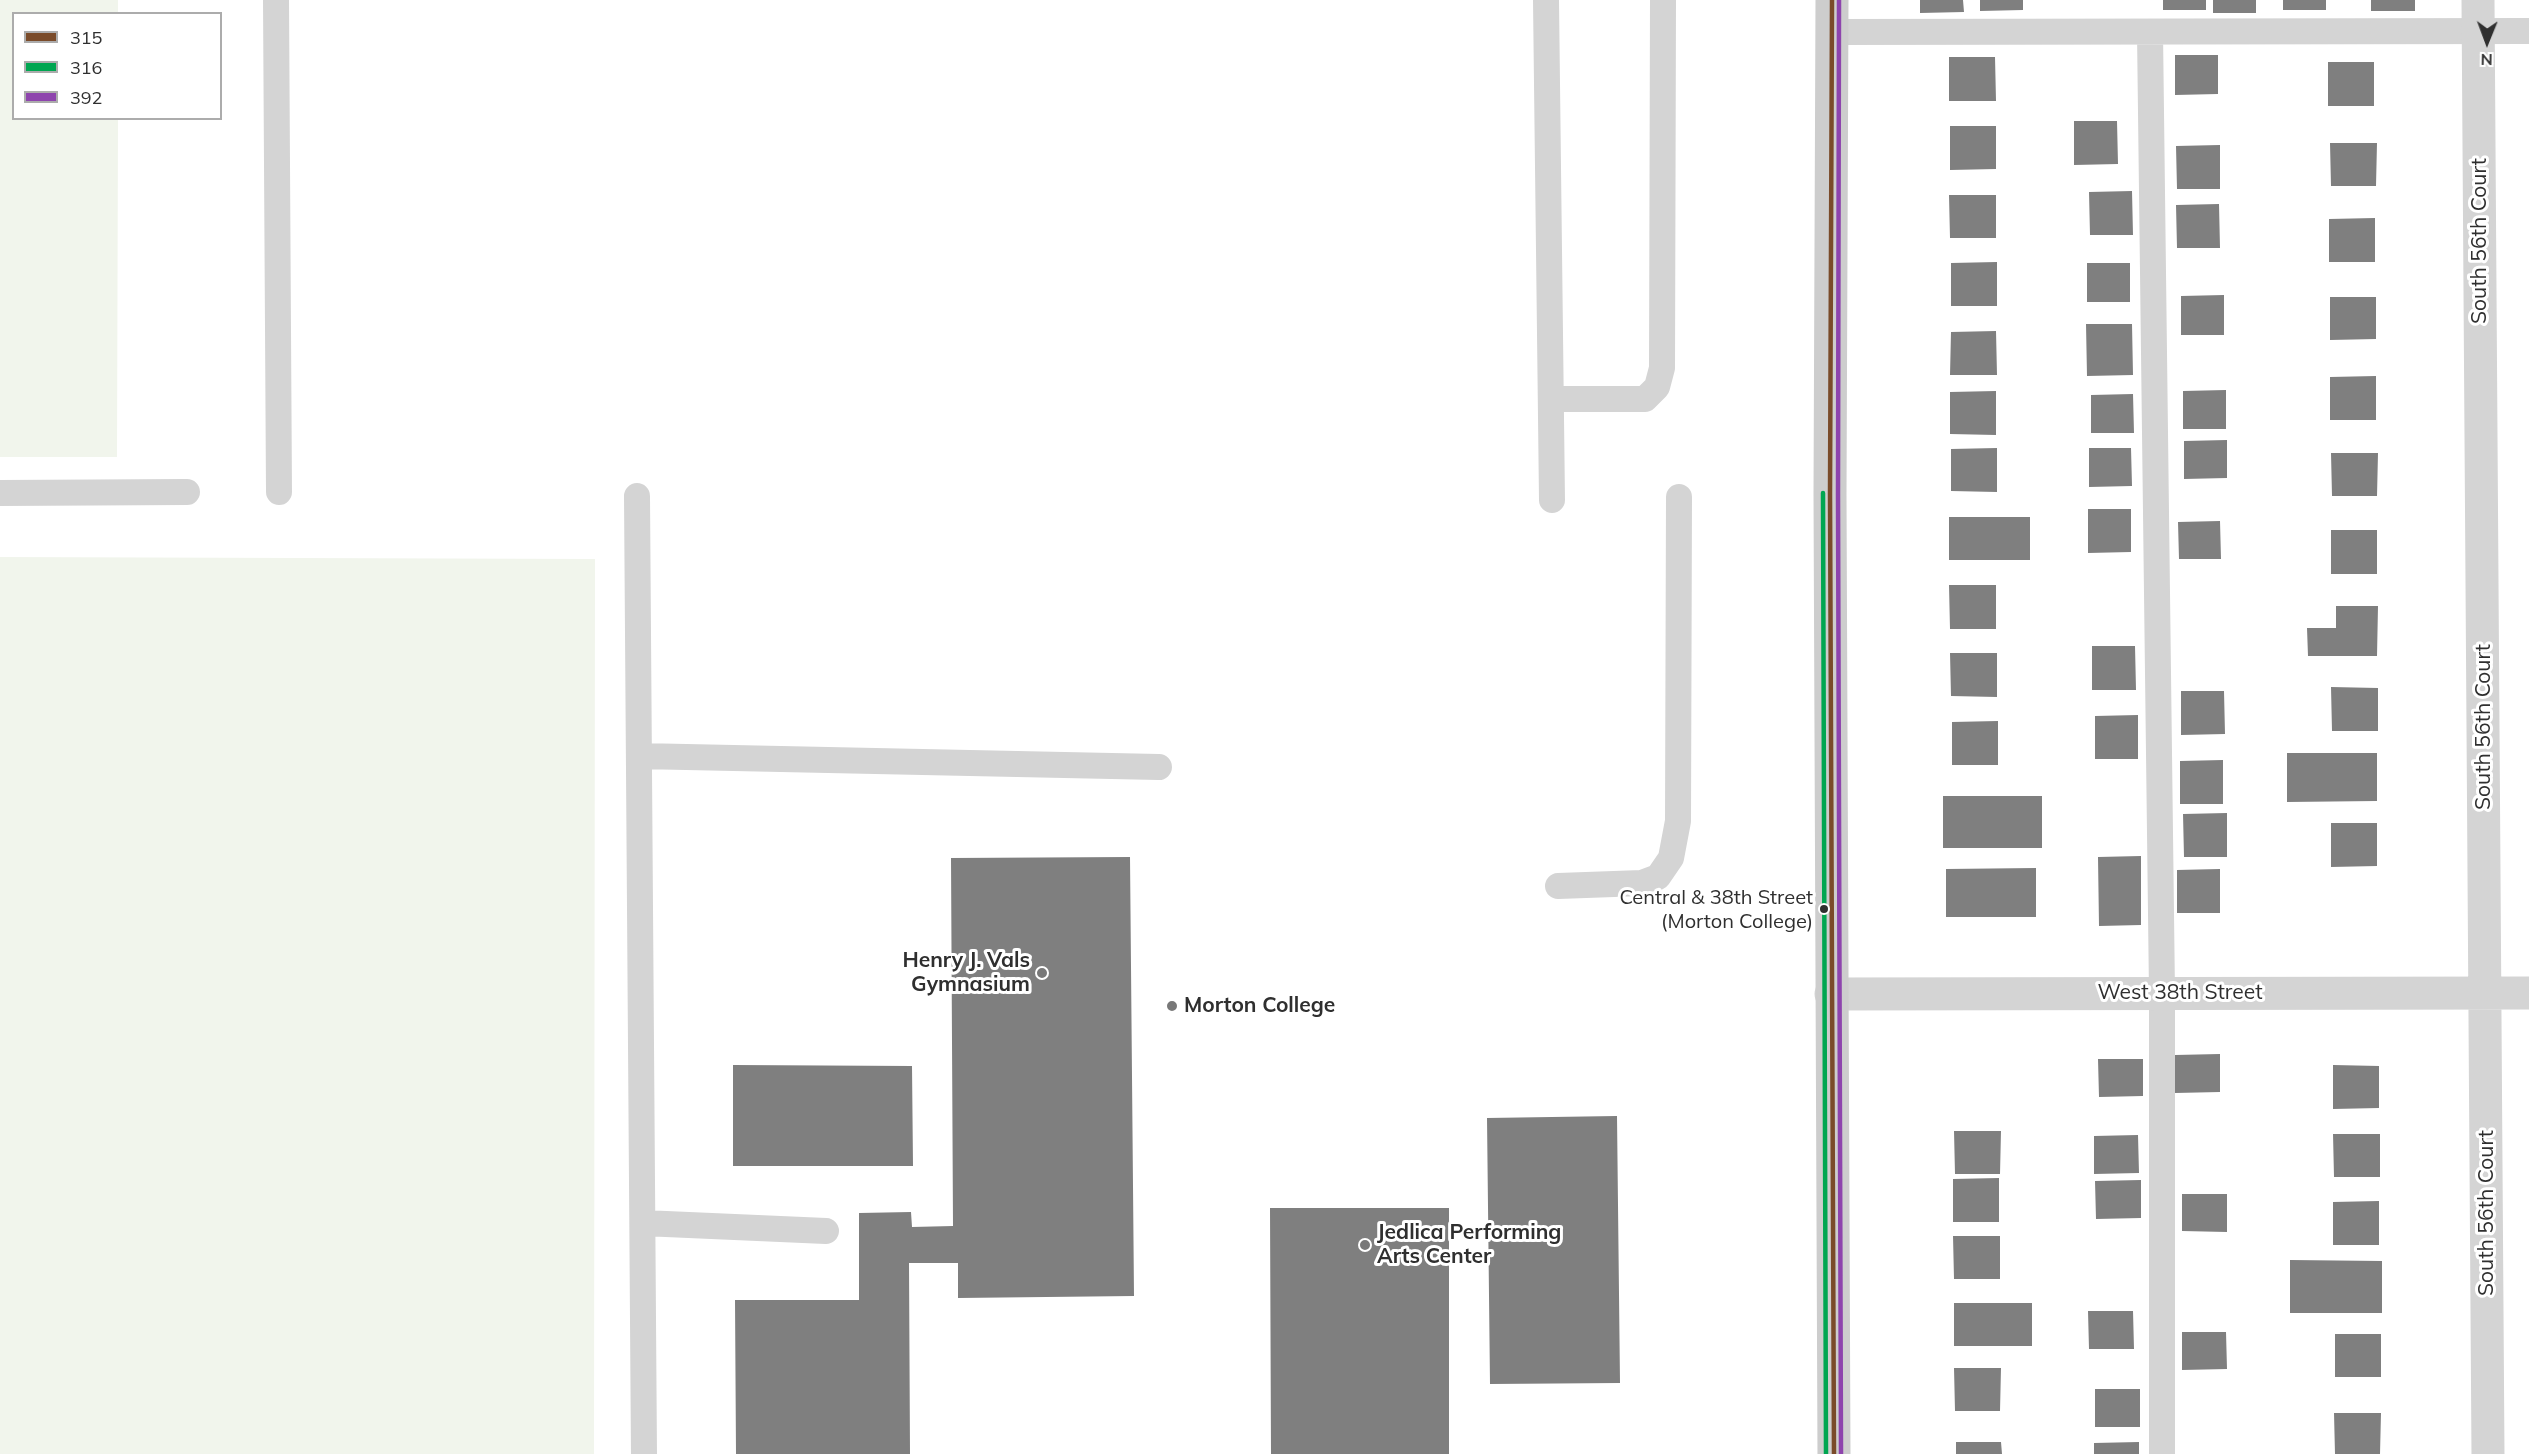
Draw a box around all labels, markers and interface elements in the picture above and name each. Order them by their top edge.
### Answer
legend [12,12,222,120]
north arrow [2457,12,2517,72]
text: 315 [70,26,102,49]
text: N [2480,50,2493,70]
text: 316 [70,56,102,79]
text: 392 [70,86,102,109]
street label: South 56th Court [2467,158,2493,324]
street label: South 56th Court [2471,644,2497,810]
place label: Central & 38th Street (Morton College) [1619,886,1813,933]
marker: Central & 38th Street (Morton College) [1818,903,1830,915]
place label: Henry J. Vals Gymnasium [902,948,1030,998]
marker: Henry J. Vals Gymnasium [1035,966,1049,980]
street label: West 38th Street [2097,980,2263,1006]
place label: Morton College [1184,993,1335,1019]
marker: Morton College [1165,999,1179,1013]
street label: South 56th Court [2474,1130,2500,1296]
place label: Jedlica Performing Arts Center [1377,1220,1561,1270]
marker: Jedlica Performing Arts Center [1358,1238,1372,1252]

